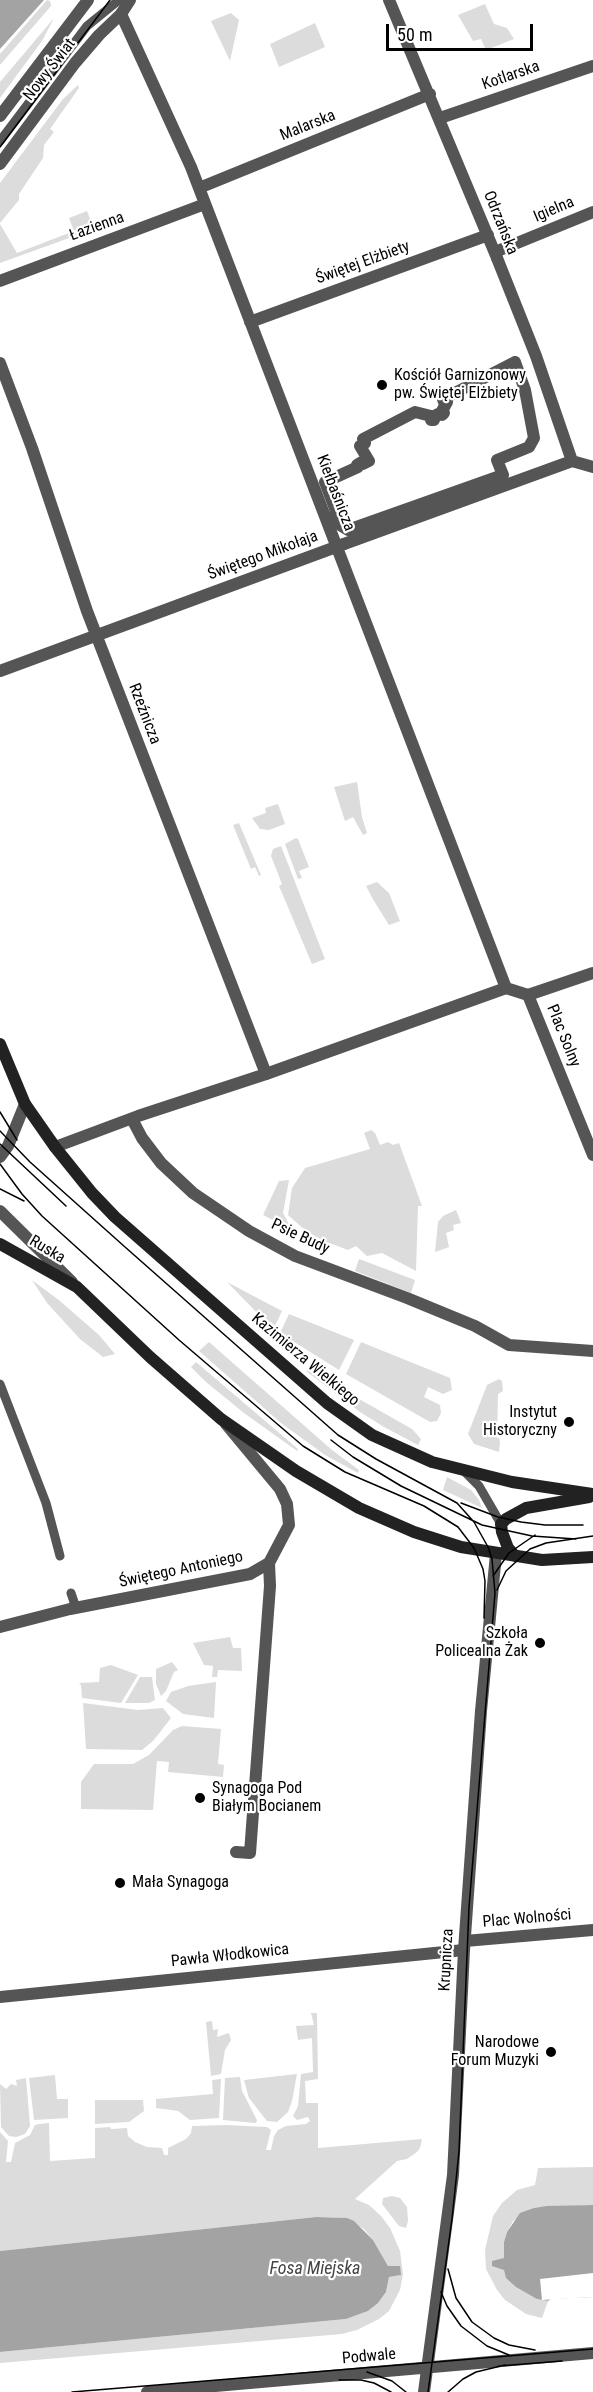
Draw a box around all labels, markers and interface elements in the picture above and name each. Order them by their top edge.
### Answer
scale bar [389,12,536,50]
text: 50 m [397,24,432,45]
street label: Nowy Świat [20,35,80,105]
street label: Kotlarska [480,57,542,95]
street label: Malarska [277,106,339,146]
street label: Odrzańska [479,188,521,258]
street label: Igielna [531,193,577,227]
street label: Łazienna [67,208,127,246]
street label: Świętej Elżbiety [313,237,413,289]
place label: Kościół Garnizonowy pw. Świętej Elżbiety [394,366,526,404]
marker: Kościół Garnizonowy pw. Świętej Elżbiety [375,378,389,392]
street label: Kiełbaśnicza [312,452,358,534]
street label: Świętego Mikołaja [205,527,321,585]
street label: Rzeźnicza [124,681,164,747]
street label: Plac Solny [542,1002,584,1070]
street label: Psie Budy [268,1215,332,1259]
street label: Ruska [26,1232,68,1268]
street label: Kazimierza Wielkiego [247,1309,363,1411]
place label: Instytut Historyczny [483,1403,557,1441]
marker: Instytut Historyczny [562,1415,576,1429]
street label: Świętego Antoniego [117,1547,245,1593]
place label: Szkoła Policealna Żak [435,1624,528,1662]
marker: Szkoła Policealna Żak [533,1636,547,1650]
place label: Synagoga Pod Białym Bocianem [212,1779,321,1817]
marker: Synagoga Pod Białym Bocianem [193,1791,207,1805]
place label: Mała Synagoga [132,1873,229,1893]
marker: Mała Synagoga [113,1876,127,1890]
street label: Plac Wolności [482,1906,572,1932]
street label: Krupnicza [436,1928,458,1992]
street label: Pawła Włodkowica [170,1940,290,1972]
place label: Narodowe Forum Muzyki [451,2033,539,2071]
marker: Narodowe Forum Muzyki [544,2045,558,2059]
water label: Fosa Miejska [270,2258,360,2280]
street label: Podwale [341,2345,397,2369]

